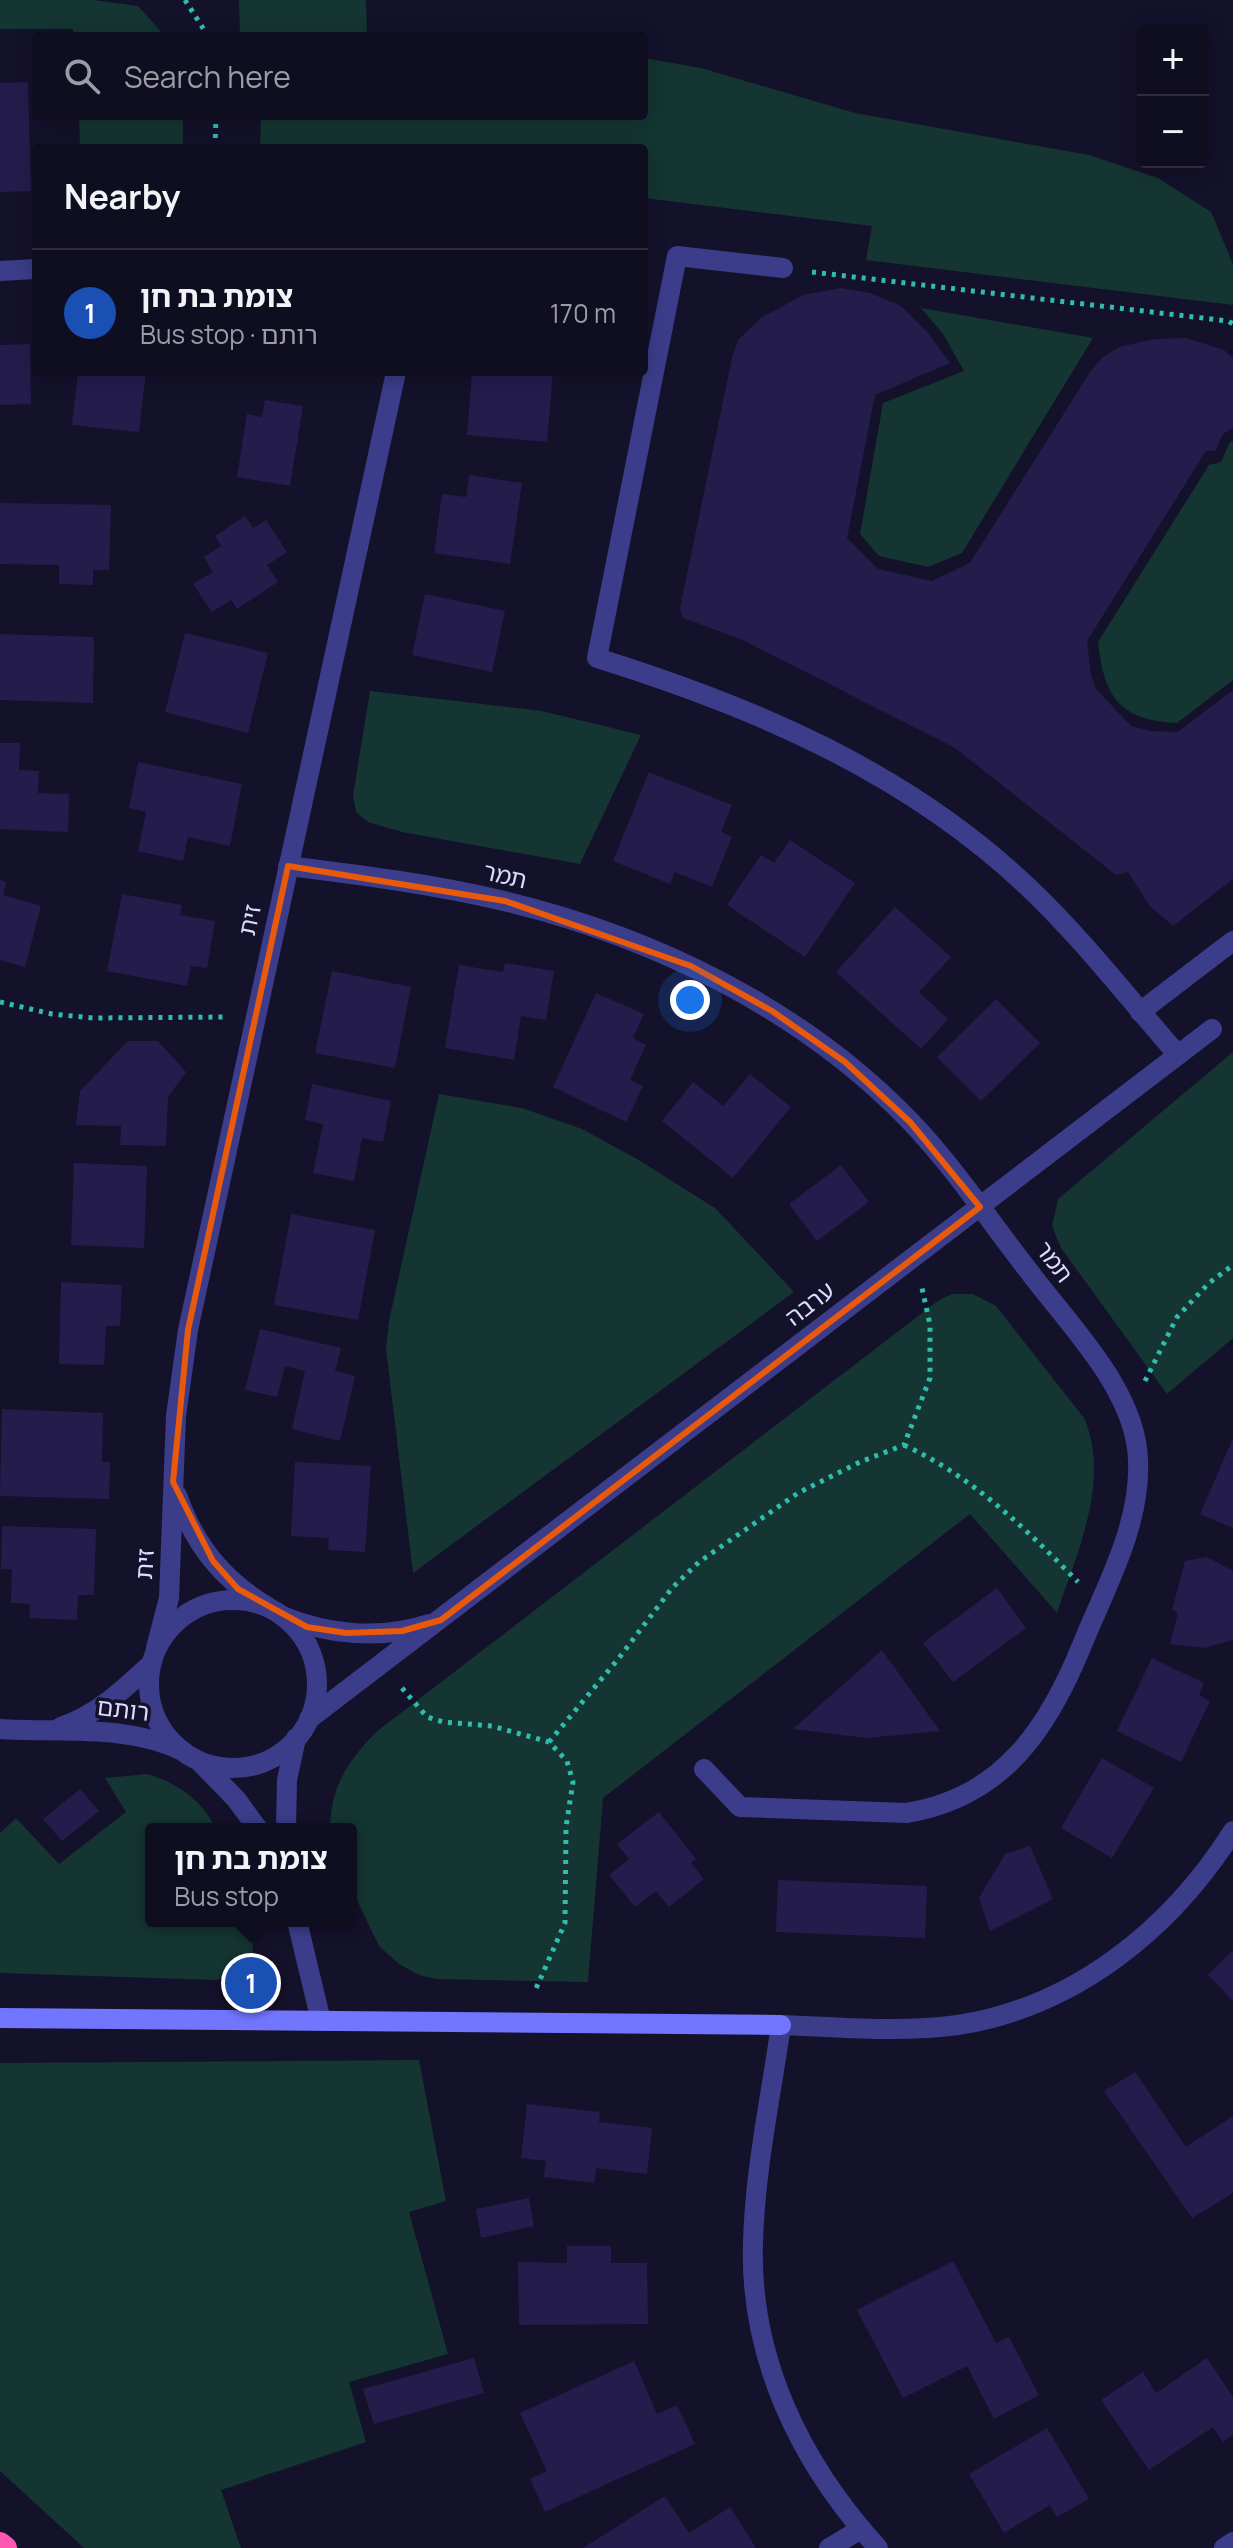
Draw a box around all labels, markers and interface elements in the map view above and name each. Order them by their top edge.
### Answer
map controls [1137,24,1209,168]
button: + [1137,24,1209,96]
search box [32,32,648,120]
icon: search [60,54,104,98]
text: Search here [124,56,291,97]
button: − [1137,96,1209,168]
text: Nearby [64,173,180,219]
text: צומת בת חן [140,275,293,316]
text: 1 [84,295,96,331]
text: 170 m [550,295,616,331]
text: Bus stop · רותם [140,316,318,352]
street label: תמר [480,854,531,896]
street label: זית [229,901,268,938]
your location [670,980,710,1020]
street label: תמר [1029,1234,1082,1289]
street label: ערבה [777,1273,841,1333]
street label: זית [126,1547,161,1580]
street label: רותם [95,1689,151,1728]
popup [145,1823,357,1927]
text: צומת בת חן [174,1837,328,1878]
text: Bus stop [174,1878,279,1914]
pin: 1 [225,1953,277,2013]

